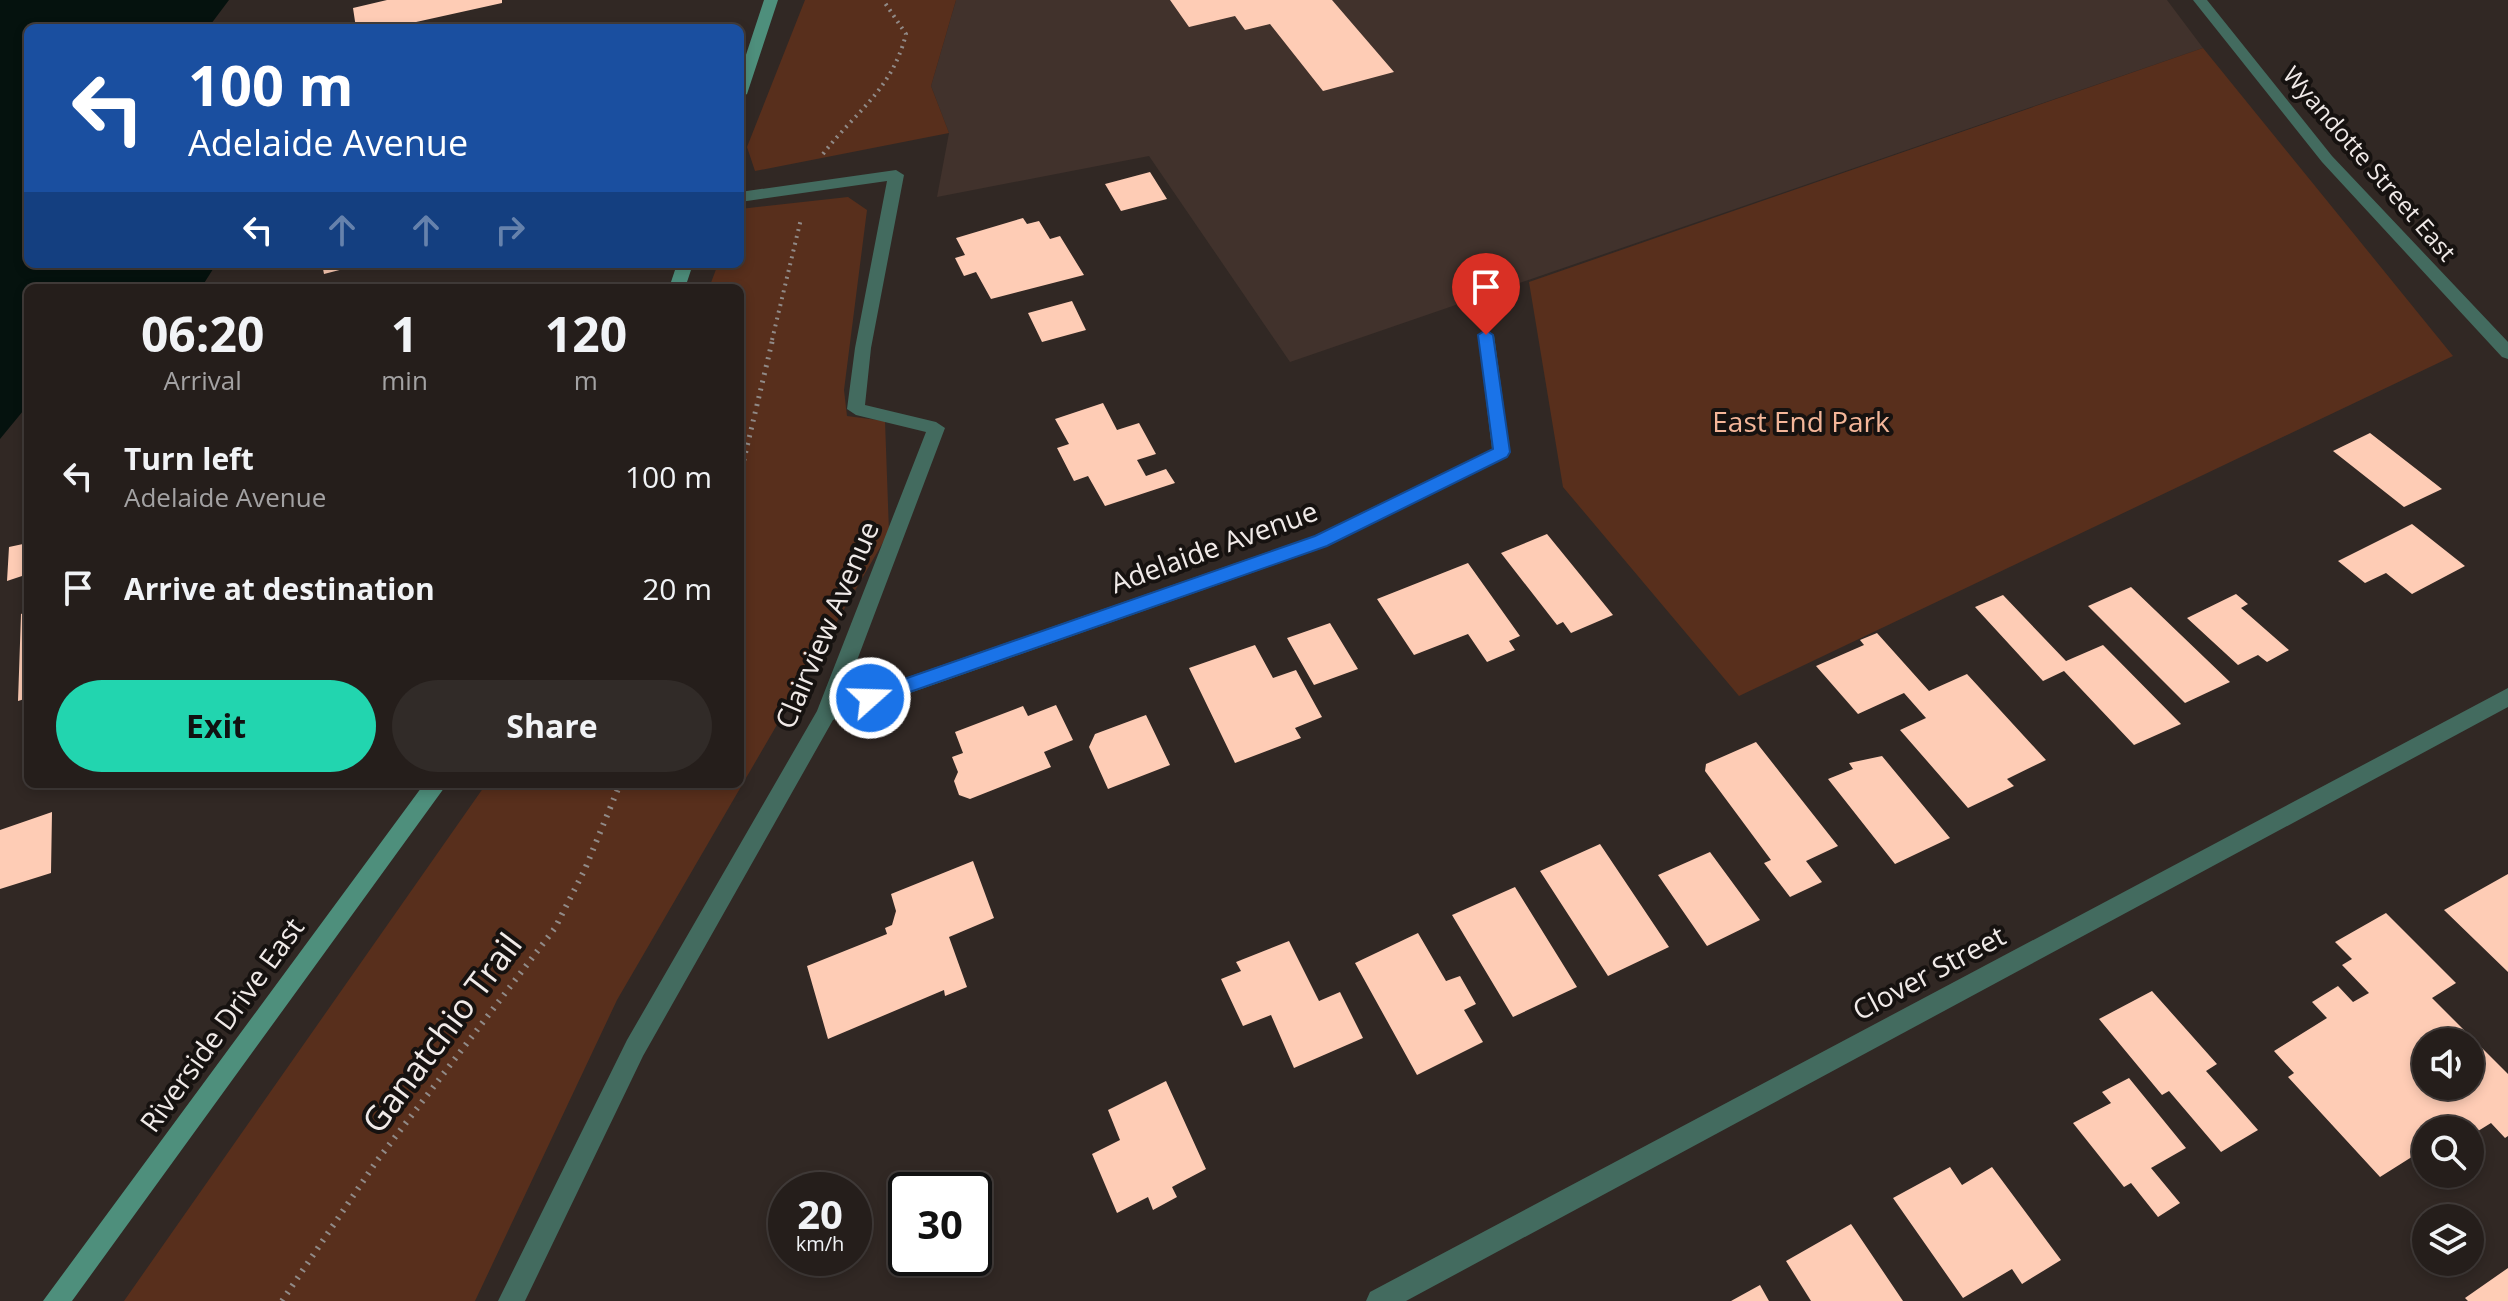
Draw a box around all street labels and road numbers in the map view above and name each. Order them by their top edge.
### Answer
street label: Wyandotte Street East [2276,59,2464,267]
street label: Adelaide Avenue [1105,491,1323,601]
street label: Clairview Avenue [765,515,887,734]
street label: Riverside Drive East [130,910,312,1139]
street label: Clover Street [1845,916,2012,1028]
street label: Ganatchio Trail [351,923,532,1142]

